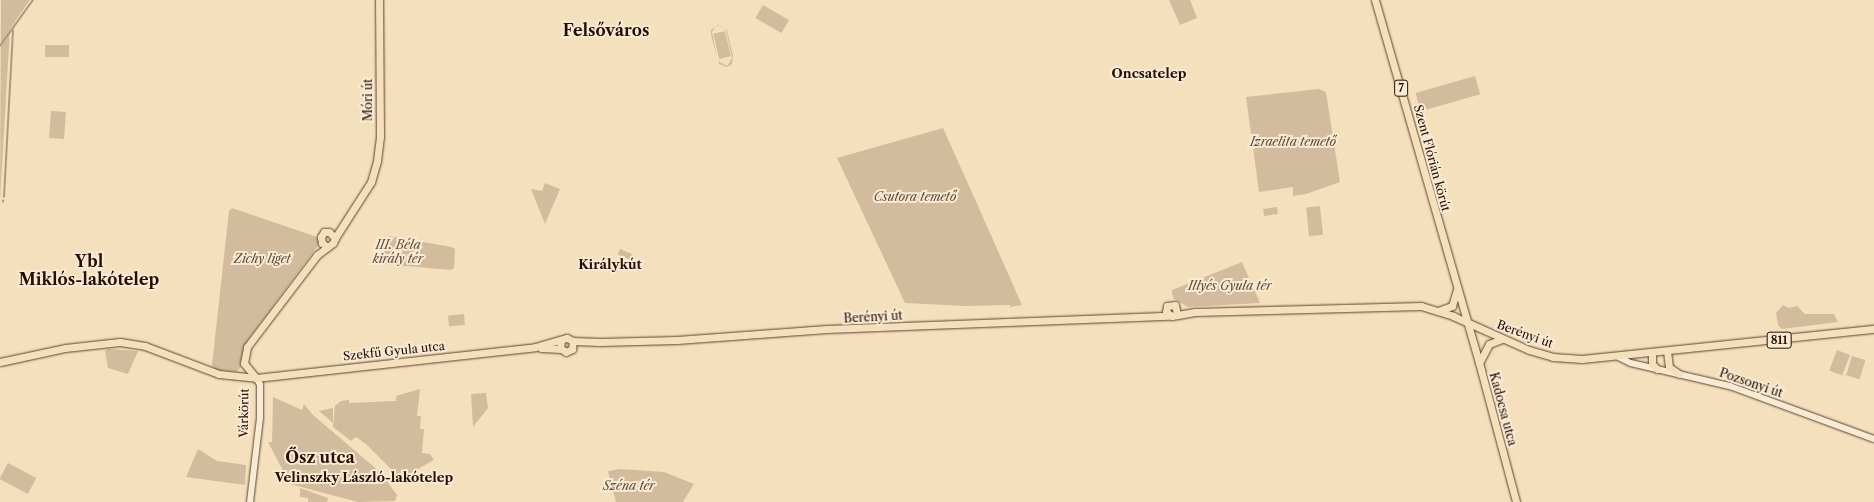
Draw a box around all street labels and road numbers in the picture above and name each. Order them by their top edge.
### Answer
street label: Móri út [361,79,375,121]
road number: 7 [1394,79,1408,97]
street label: Szent Flórián körút [1411,103,1453,213]
street label: Berényi út [843,308,903,326]
street label: Berényi út [1495,317,1555,351]
road number: 811 [1766,331,1792,349]
street label: Szekfű Gyula utca [342,338,446,364]
street label: Pozsonyi út [1717,365,1785,401]
street label: Kadocsa utca [1486,371,1520,447]
street label: Várkörút [236,388,252,438]

